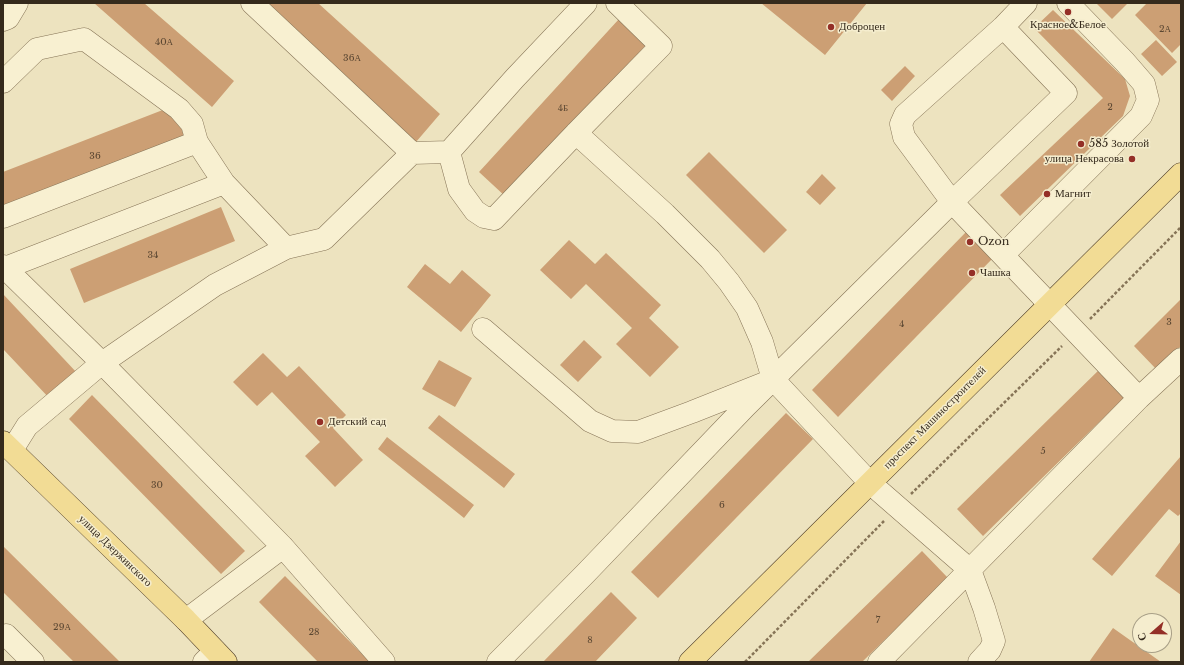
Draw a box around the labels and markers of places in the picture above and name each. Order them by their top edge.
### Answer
marker: Красное&Белое [1063,7,1073,17]
place label: Красное&Белое [1030,18,1106,32]
place label: Доброцен [839,20,885,34]
marker: Доброцен [826,22,836,32]
place label: 585 Золотой [1089,137,1149,151]
marker: 585 Золотой [1076,139,1086,149]
place label: улица Некрасова [1045,152,1124,166]
marker: улица Некрасова [1127,154,1137,164]
place label: Магнит [1055,187,1091,201]
marker: Магнит [1042,189,1052,199]
place label: Ozon [978,235,1009,249]
marker: Ozon [965,237,975,247]
place label: Чашка [980,266,1011,280]
marker: Чашка [967,268,977,278]
place label: Детский сад [328,415,386,429]
marker: Детский сад [315,417,325,427]

